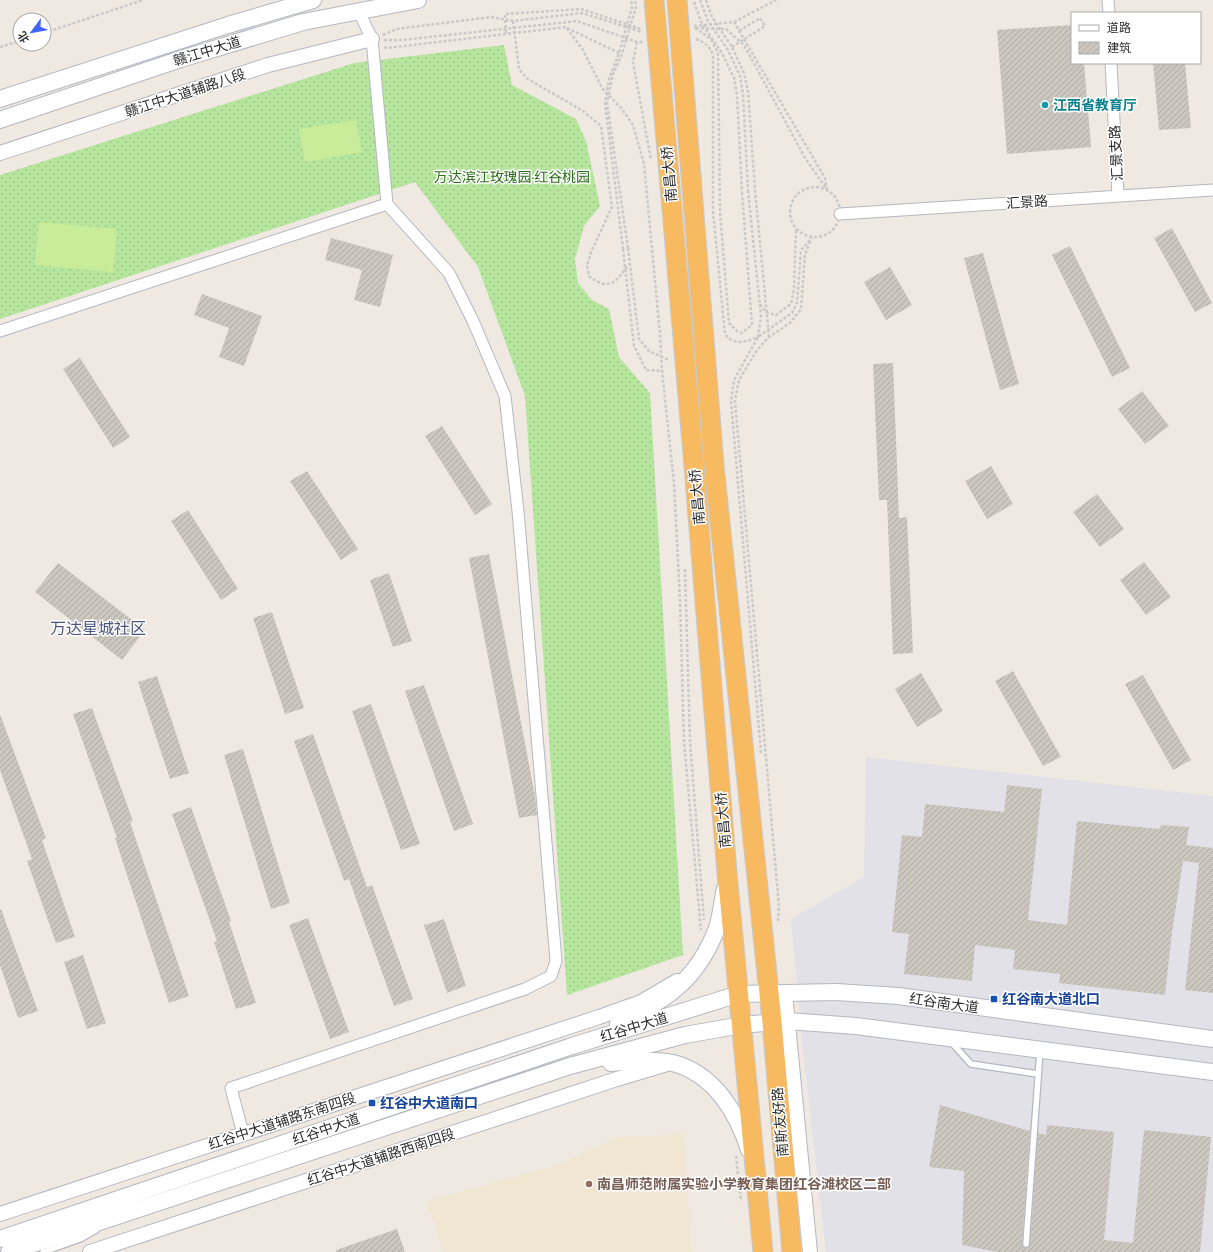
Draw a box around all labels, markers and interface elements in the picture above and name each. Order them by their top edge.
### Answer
north arrow [12,12,52,52]
legend [1071,12,1201,64]
text: 道路 [1107,21,1131,35]
text: 北 [16,29,32,45]
street label: 赣江中大道 [171,33,243,70]
text: 建筑 [1107,41,1131,55]
street label: 赣江中大道辅路八段 [123,66,248,121]
place label: 江西省教育厅 [1053,97,1137,114]
marker: 江西省教育厅 [1040,100,1050,110]
street label: 汇景支路 [1107,125,1126,181]
street label: 南昌大桥 [659,145,680,203]
park label: 万达滨江玫瑰园·红谷桃园 [434,169,590,186]
street label: 汇景路 [1005,193,1049,212]
street label: 南昌大桥 [687,468,708,526]
district label: 万达星城社区 [50,619,146,638]
street label: 南昌大桥 [713,791,734,849]
street label: 红谷南大道 [908,990,980,1017]
place label: 红谷南大道北口 [1002,991,1100,1008]
marker: 红谷南大道北口 [989,994,999,1004]
street label: 红谷中大道 [598,1009,670,1046]
street label: 南斯友好路 [769,1086,792,1158]
street label: 红谷中大道辅路东南四段 [206,1089,358,1153]
place label: 红谷中大道南口 [380,1095,478,1112]
marker: 红谷中大道南口 [367,1098,377,1108]
street label: 红谷中大道 [290,1110,362,1148]
street label: 红谷中大道辅路西南四段 [305,1126,457,1189]
place label: 南昌师范附属实验小学教育集团红谷滩校区二部 [597,1176,891,1193]
marker: 南昌师范附属实验小学教育集团红谷滩校区二部 [584,1179,594,1189]

